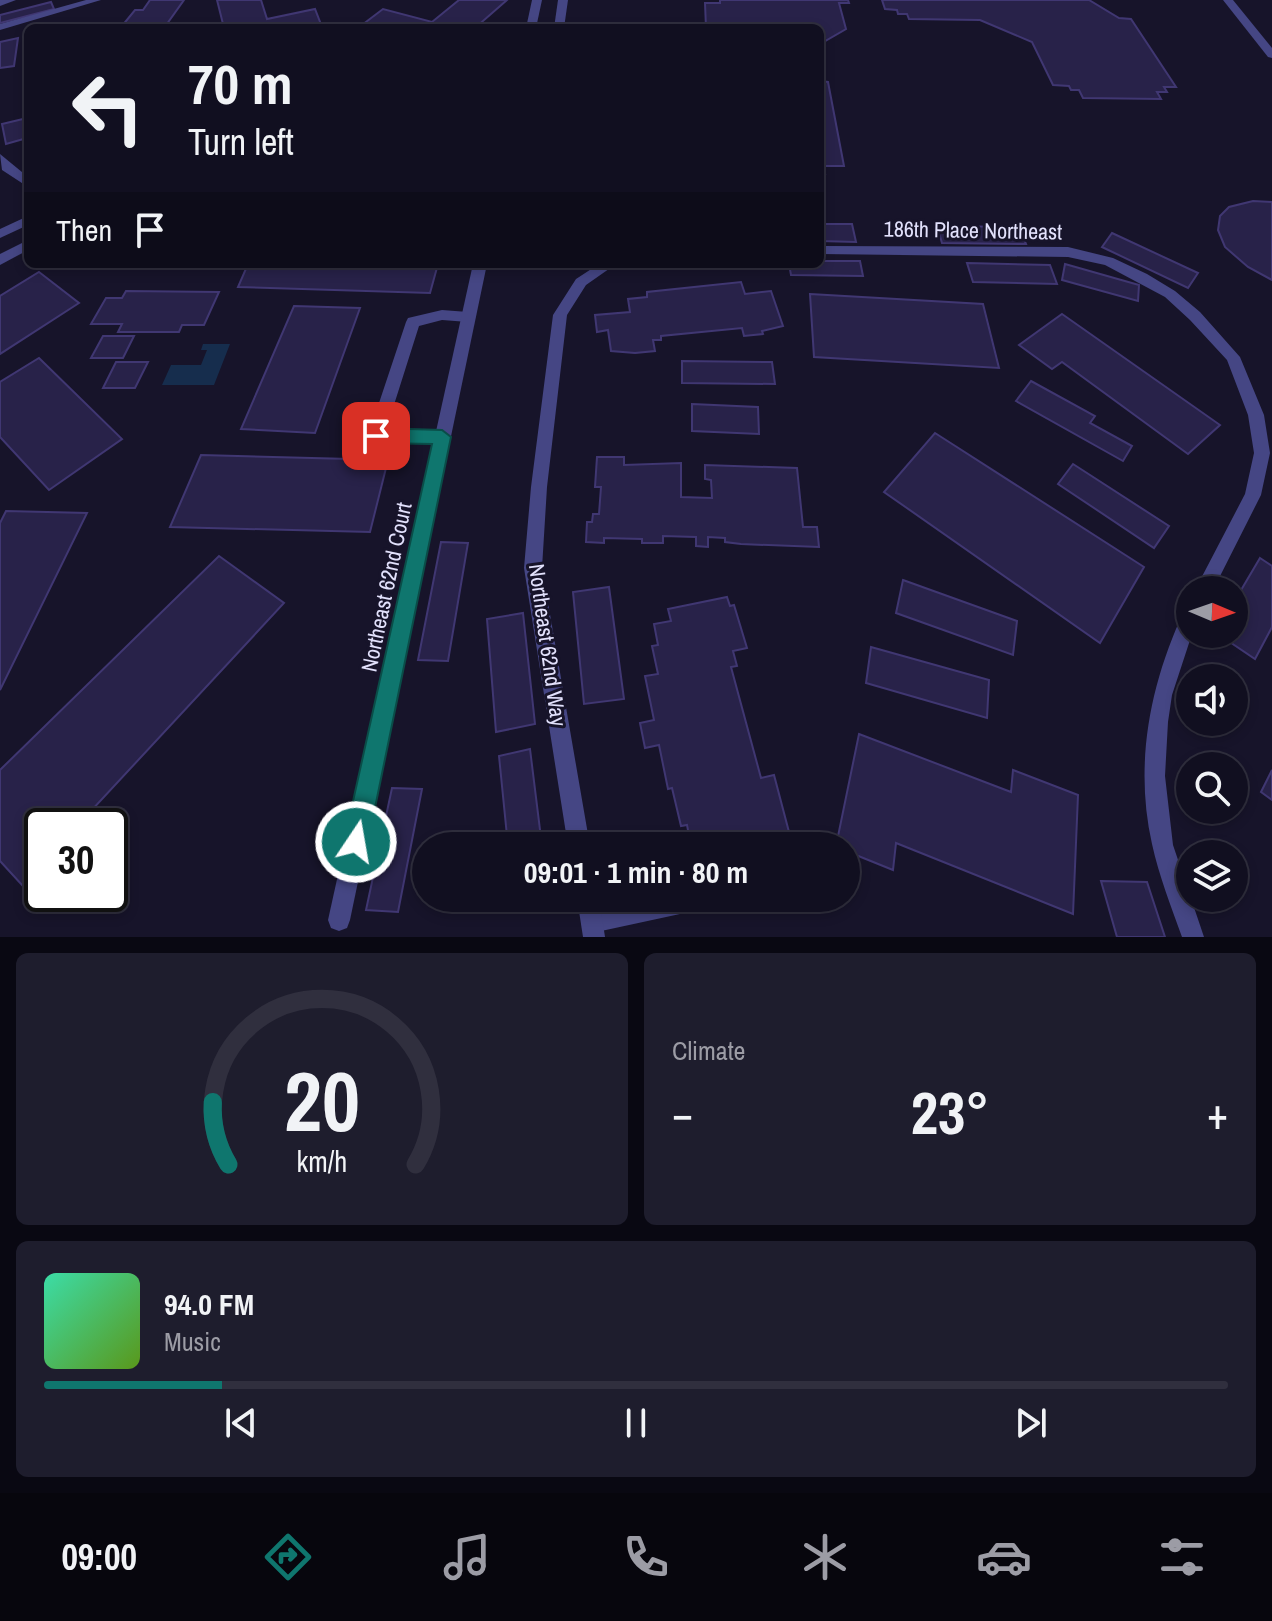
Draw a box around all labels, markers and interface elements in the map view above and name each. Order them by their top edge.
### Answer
text: 70 m [188,46,293,121]
icon: left [56,56,160,160]
text: Turn left [188,118,294,166]
icon: arrive [128,208,172,252]
text: Then [56,210,112,250]
street label: 186th Place Northeast [883,213,1063,247]
pin [342,402,410,470]
icon: arrive [354,414,398,458]
street label: Northeast 62nd Court [353,500,419,674]
street label: Northeast 62nd Way [522,562,574,728]
north arrow [1176,576,1248,648]
map controls [1176,576,1248,912]
button: sound [1176,664,1248,736]
button: search [1176,752,1248,824]
position arrow [314,800,398,884]
speed limit sign: 30 [24,808,128,912]
button: layers [1176,840,1248,912]
text: 09:01 · 1 min · 80 m [524,852,748,892]
text: Climate [672,1033,745,1068]
text: 20 [284,1045,360,1157]
text: 23° [911,1072,989,1153]
text: − [672,1083,693,1143]
text: + [1207,1083,1228,1143]
text: km/h [297,1142,347,1181]
text: 94.0 FM [164,1284,254,1324]
text: Music [164,1324,221,1359]
icon: previous [219,1401,263,1445]
icon: pause [614,1401,658,1445]
icon: next [1009,1401,1053,1445]
icon: directions [260,1529,316,1585]
icon: music [439,1529,495,1585]
icon: phone [618,1529,674,1585]
icon: climate [797,1529,853,1585]
icon: car [976,1529,1032,1585]
icon: filters [1154,1529,1210,1585]
text: 09:00 [61,1533,137,1581]

